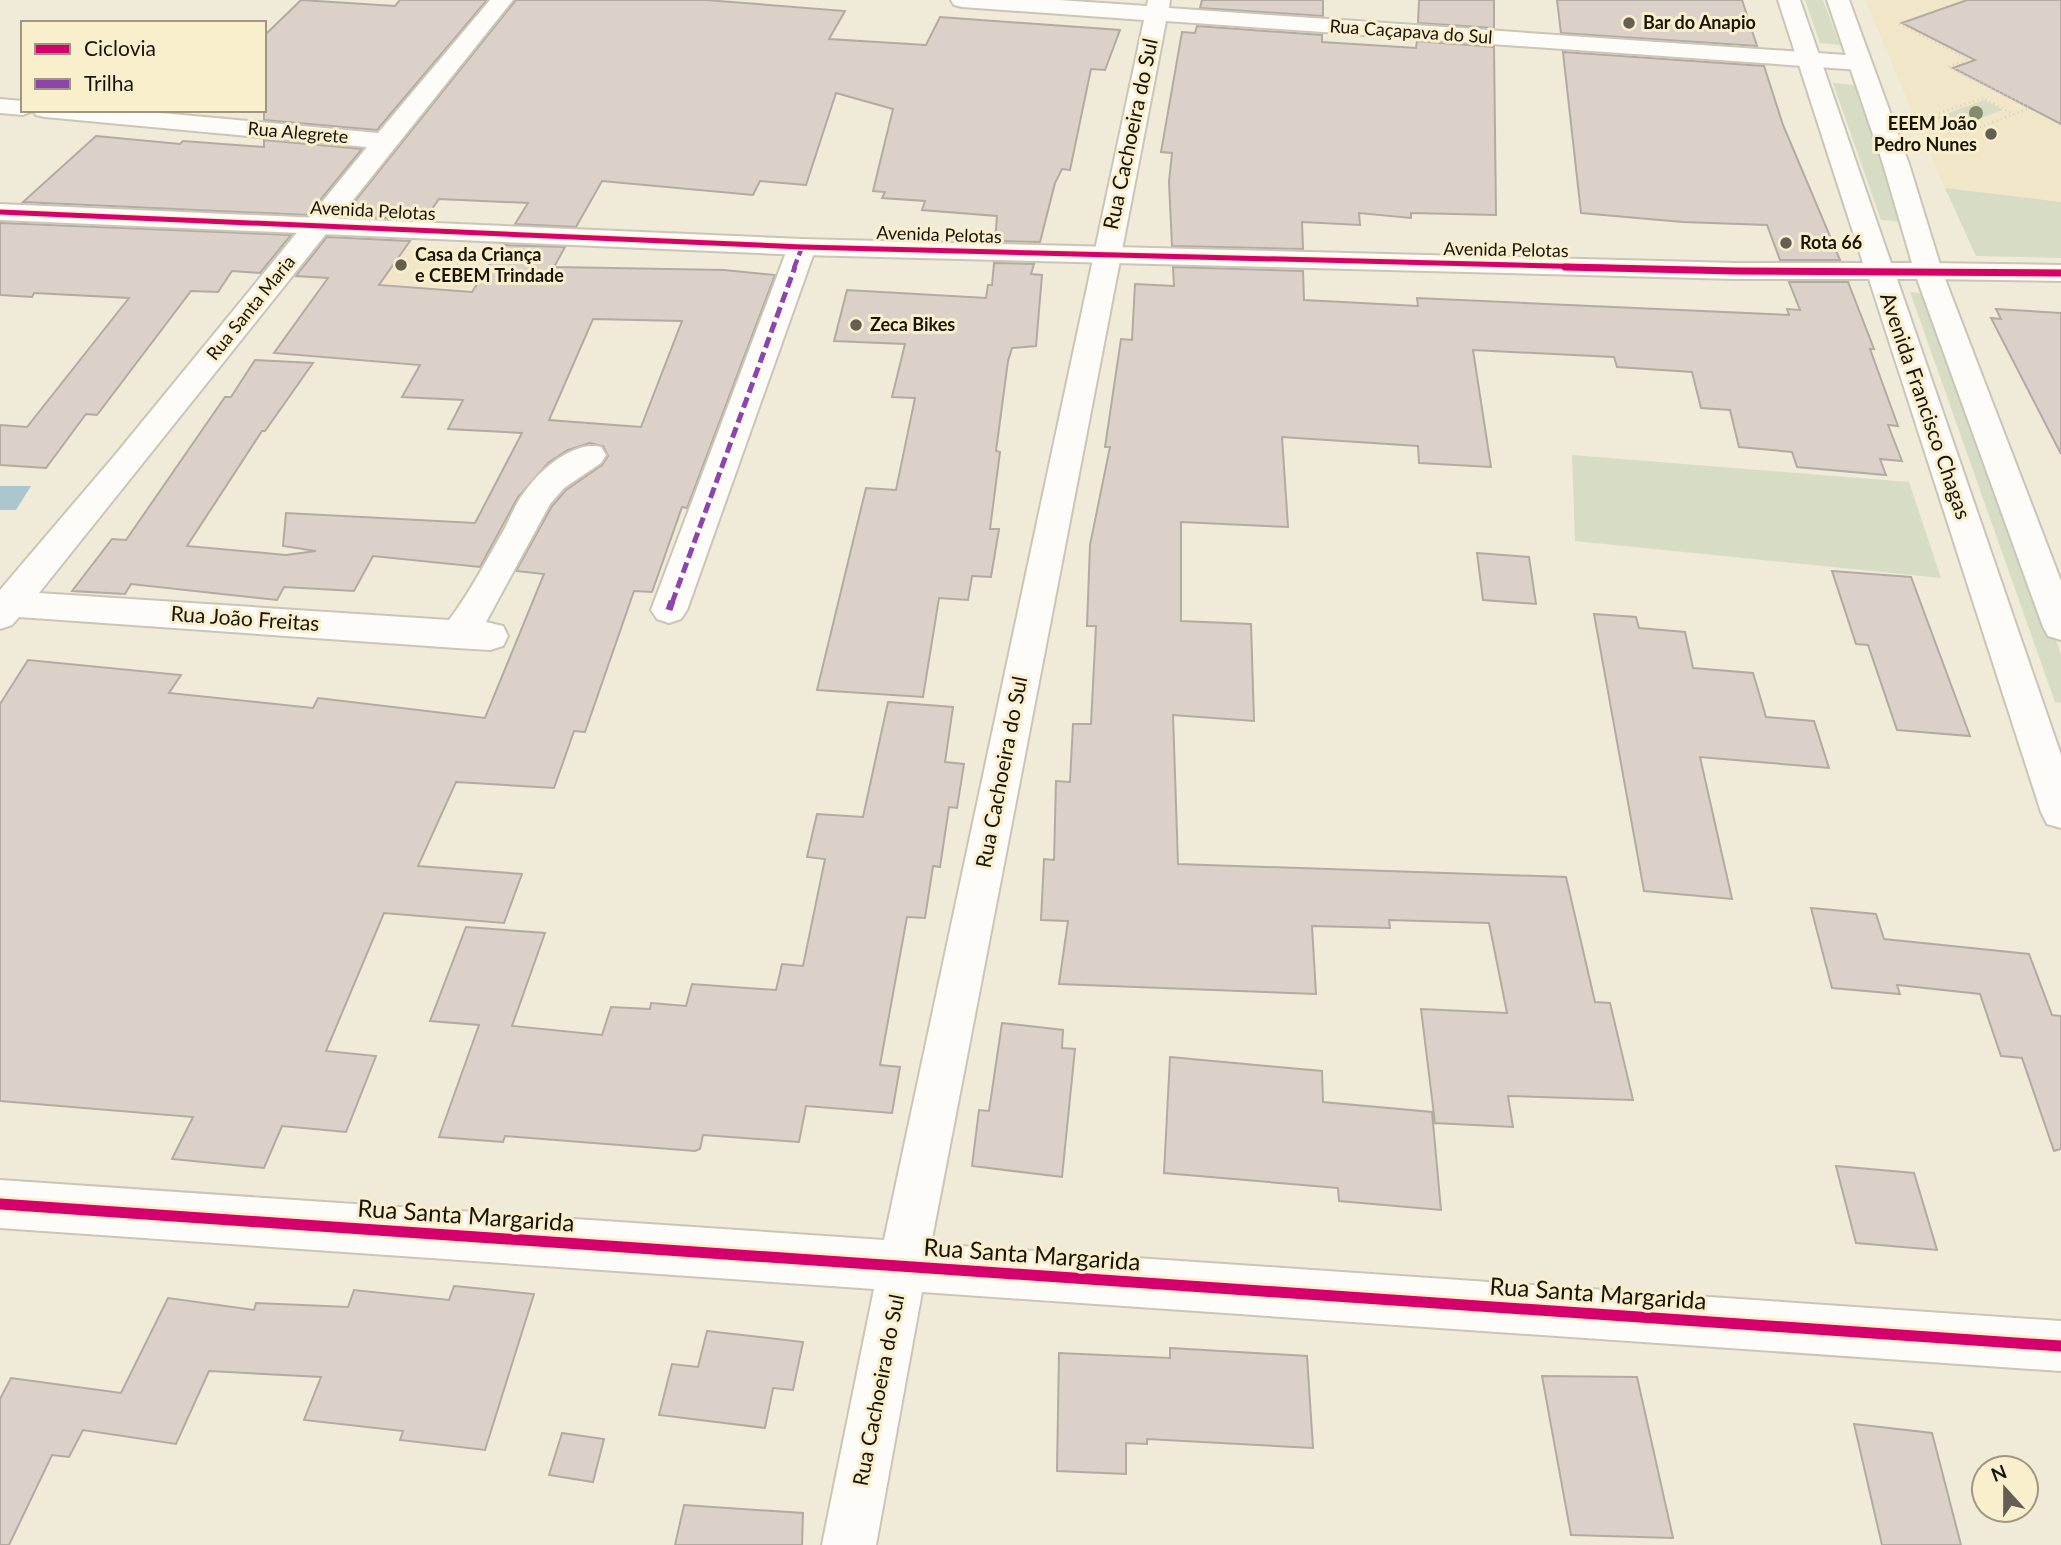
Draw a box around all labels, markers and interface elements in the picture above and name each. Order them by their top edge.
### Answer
place label: Bar do Anapio [1643,11,1756,33]
street label: Rua Caçapava do Sul [1329,14,1493,48]
marker: Bar do Anapio [1621,15,1637,31]
legend [21,21,266,112]
text: Ciclovia [84,35,156,60]
street label: Rua Cachoeira do Sul [1097,36,1162,231]
text: Trilha [84,70,134,95]
place label: EEEM João Pedro Nunes [1874,112,1977,155]
street label: Rua Alegrete [247,117,349,147]
marker: EEEM João Pedro Nunes [1983,126,1999,142]
street label: Avenida Pelotas [310,196,436,224]
street label: Avenida Pelotas [876,221,1002,247]
place label: Rota 66 [1800,231,1862,253]
marker: Rota 66 [1778,235,1794,251]
street label: Avenida Pelotas [1443,237,1569,261]
place label: Casa da Criança e CEBEM Trindade [415,243,564,286]
street label: Rua Santa Maria [201,251,299,364]
marker: Casa da Criança e CEBEM Trindade [393,257,409,273]
street label: Avenida Francisco Chagas [1876,289,1977,522]
place label: Zeca Bikes [870,313,955,335]
marker: Zeca Bikes [848,317,864,333]
street label: Rua João Freitas [170,600,320,635]
street label: Rua Cachoeira do Sul [970,674,1031,870]
street label: Rua Santa Margarida [357,1192,575,1237]
street label: Rua Santa Margarida [923,1231,1141,1276]
street label: Rua Santa Margarida [1489,1270,1707,1315]
street label: Rua Cachoeira do Sul [847,1292,908,1488]
north arrow [1970,1454,2040,1524]
text: N [1988,1459,2010,1486]

